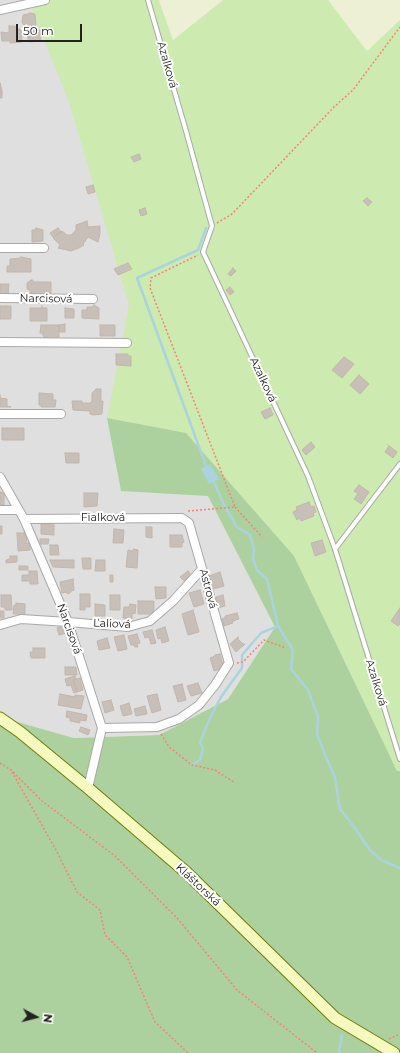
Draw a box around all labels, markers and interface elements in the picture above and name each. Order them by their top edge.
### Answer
scale bar [18,16,84,42]
text: 50 m [23,23,54,38]
street label: Azalková [154,40,180,90]
street label: Narcisová [19,292,73,306]
street label: Azalková [247,355,279,405]
street label: Fialková [81,511,125,525]
street label: Astrová [196,568,220,610]
street label: Narcisová [54,602,84,656]
street label: Ľaliová [93,617,131,631]
street label: Azalková [363,658,389,708]
street label: Kláštorská [173,861,223,909]
north arrow [16,997,56,1037]
text: N [40,1013,55,1024]

